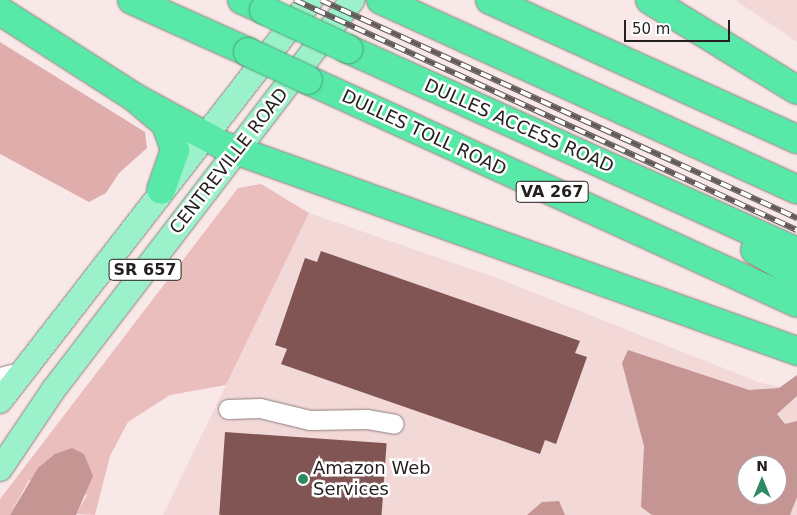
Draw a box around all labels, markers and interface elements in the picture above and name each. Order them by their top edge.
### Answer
scale bar [627,10,733,42]
text: 50 m [632,20,670,38]
street label: DULLES ACCESS ROAD [421,74,617,178]
street label: CENTREVILLE ROAD [165,84,293,238]
street label: DULLES TOLL ROAD [338,85,510,181]
road number: VA 267 [514,178,590,206]
road number: SR 657 [108,256,182,284]
north arrow [737,455,787,505]
place label: Amazon Web Services [313,458,431,500]
text: N [756,458,768,474]
marker: Amazon Web Services [297,473,309,485]

